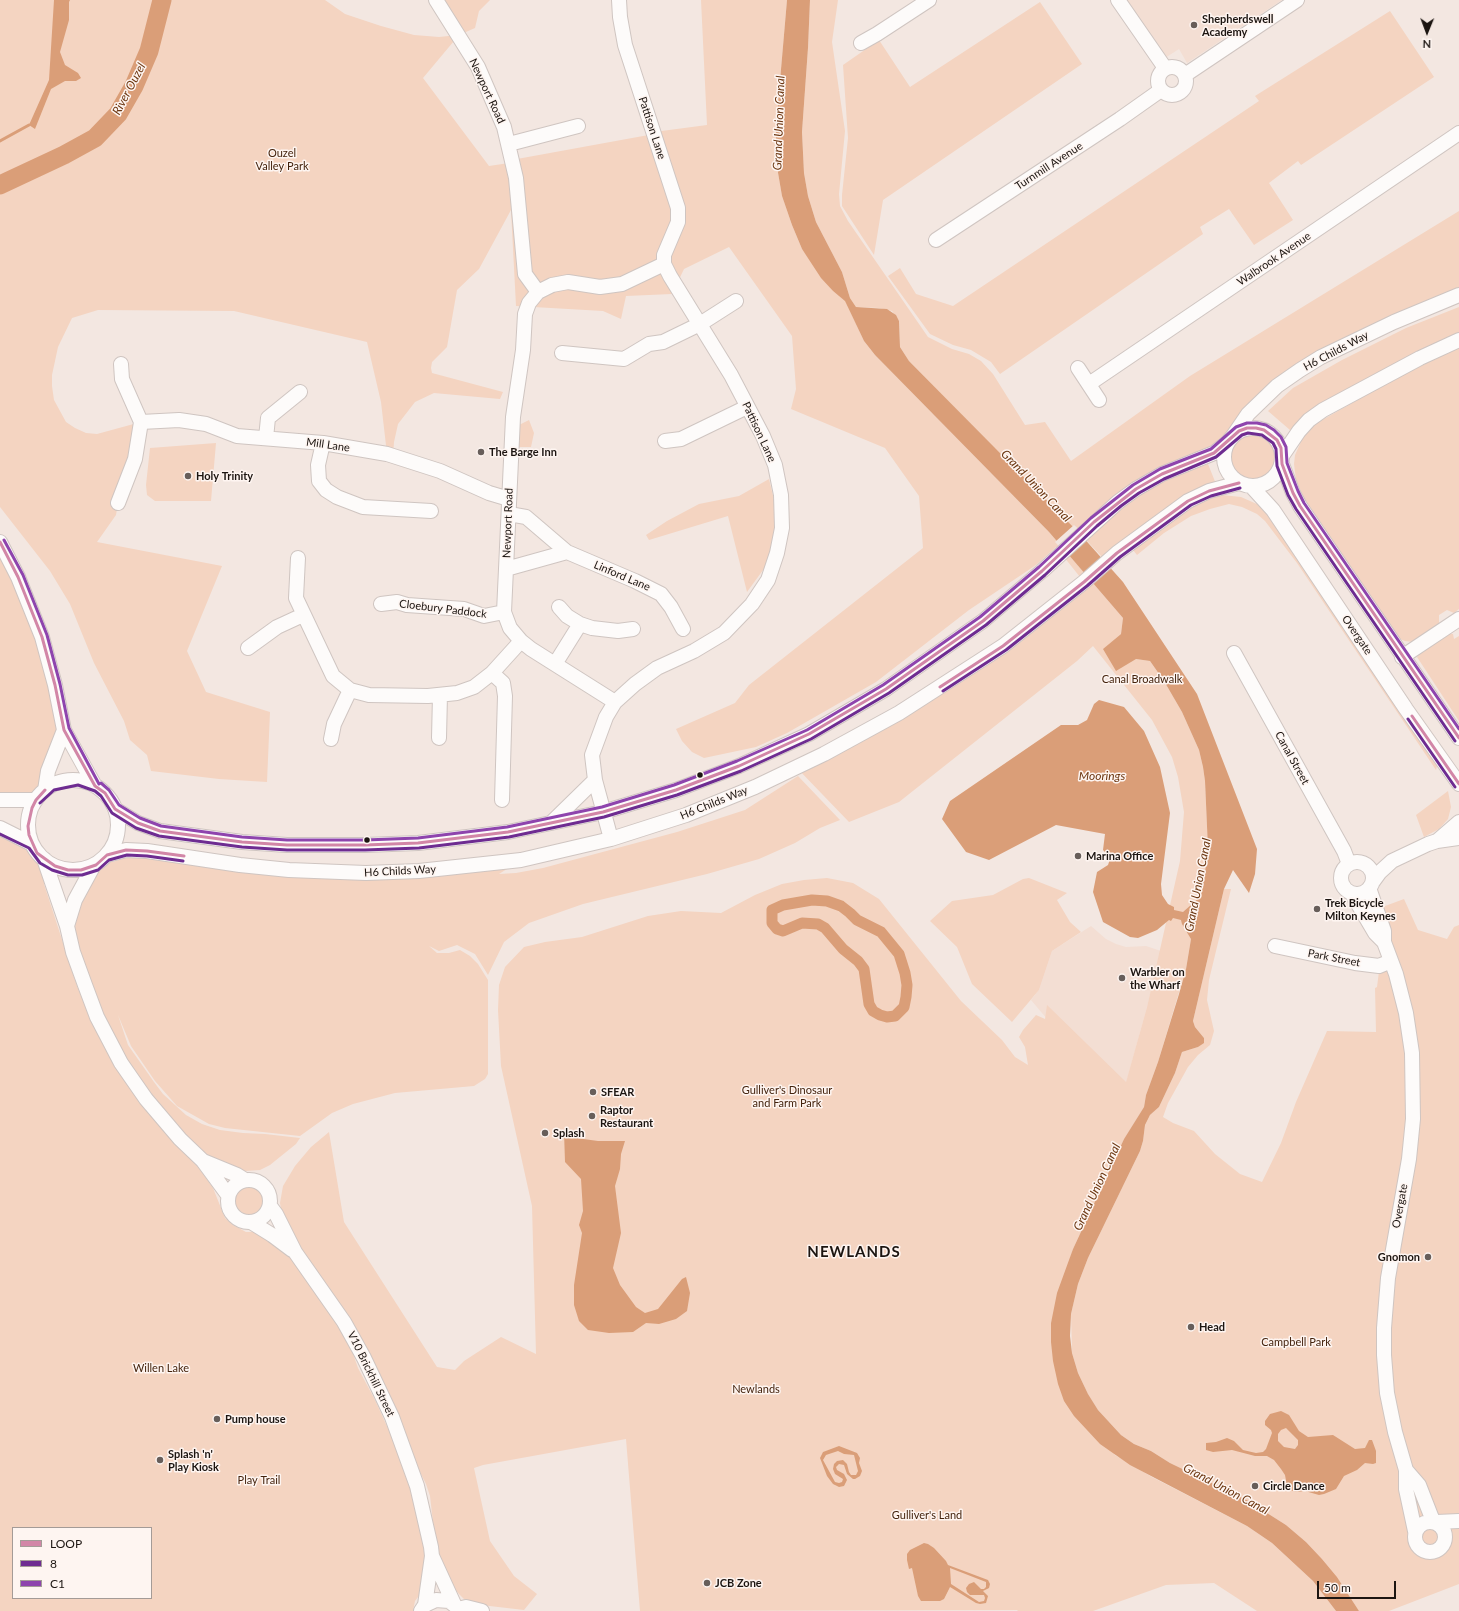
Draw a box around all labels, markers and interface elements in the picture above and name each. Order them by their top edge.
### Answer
place label: Shepherdswell Academy [1202,12,1273,38]
north arrow [1407,12,1447,52]
marker: Shepherdswell Academy [1189,20,1199,30]
text: N [1422,38,1431,51]
street label: Newport Road [466,56,508,126]
water label: River Ouzel [109,61,149,117]
water label: Grand Union Canal [770,75,788,171]
street label: Pattison Lane [636,95,668,161]
street label: Turnmill Avenue [1013,139,1085,193]
park label: Ouzel Valley Park [256,146,308,172]
street label: Walbrook Avenue [1235,229,1313,289]
street label: H6 Childs Way [1301,328,1371,374]
street label: Pattison Lane [739,400,779,464]
street label: Mill Lane [305,435,351,455]
place label: The Barge Inn [489,445,557,459]
marker: The Barge Inn [476,447,486,457]
water label: Grand Union Canal [998,447,1074,525]
place label: Holy Trinity [196,469,253,483]
marker: Holy Trinity [183,471,193,481]
street label: Newport Road [500,488,516,558]
street label: Linford Lane [592,558,652,594]
street label: Cloebury Paddock [398,597,488,621]
street label: Overgate [1339,613,1375,657]
park label: Canal Broadwalk [1102,672,1182,686]
street label: Canal Street [1272,729,1312,787]
water label: Moorings [1079,769,1125,783]
unlabelled marker [695,770,705,780]
street label: H6 Childs Way [678,783,750,823]
unlabelled marker [362,835,372,845]
water label: Grand Union Canal [1182,837,1214,933]
place label: Marina Office [1086,849,1153,863]
marker: Marina Office [1073,851,1083,861]
street label: H6 Childs Way [364,863,436,879]
place label: Trek Bicycle Milton Keynes [1325,896,1396,922]
marker: Trek Bicycle Milton Keynes [1312,904,1322,914]
street label: Park Street [1307,946,1361,970]
place label: Warbler on the Wharf [1130,965,1185,991]
marker: Warbler on the Wharf [1117,973,1127,983]
park label: Gulliver's Dinosaur and Farm Park [742,1083,832,1109]
place label: SFEAR [601,1085,634,1099]
marker: SFEAR [588,1087,598,1097]
place label: Raptor Restaurant [600,1103,653,1129]
marker: Raptor Restaurant [587,1111,597,1121]
place label: Splash [553,1126,585,1140]
marker: Splash [540,1128,550,1138]
water label: Grand Union Canal [1070,1141,1124,1233]
street label: Overgate [1390,1183,1410,1229]
district label: NEWLANDS [807,1243,901,1261]
place label: Gnomon [1378,1250,1420,1264]
marker: Gnomon [1423,1252,1433,1262]
place label: Head [1199,1320,1225,1334]
marker: Head [1186,1322,1196,1332]
street label: V10 Brickhill Street [345,1329,397,1419]
park label: Campbell Park [1261,1335,1331,1349]
park label: Willen Lake [133,1361,189,1375]
park label: Newlands [732,1382,780,1396]
place label: Pump house [225,1412,286,1426]
marker: Pump house [212,1414,222,1424]
place label: Splash 'n' Play Kiosk [168,1447,219,1473]
marker: Splash 'n' Play Kiosk [155,1455,165,1465]
water label: Grand Union Canal [1181,1460,1271,1518]
park label: Play Trail [238,1473,280,1487]
place label: Circle Dance [1263,1479,1325,1493]
marker: Circle Dance [1250,1481,1260,1491]
park label: Gulliver's Land [892,1508,962,1522]
legend [12,1527,152,1599]
text: LOOP [50,1536,82,1551]
text: 8 [50,1556,57,1571]
scale bar [1319,1573,1398,1599]
text: C1 [50,1576,65,1591]
place label: JCB Zone [715,1576,762,1590]
marker: JCB Zone [702,1578,712,1588]
text: 50 m [1324,1580,1351,1595]

